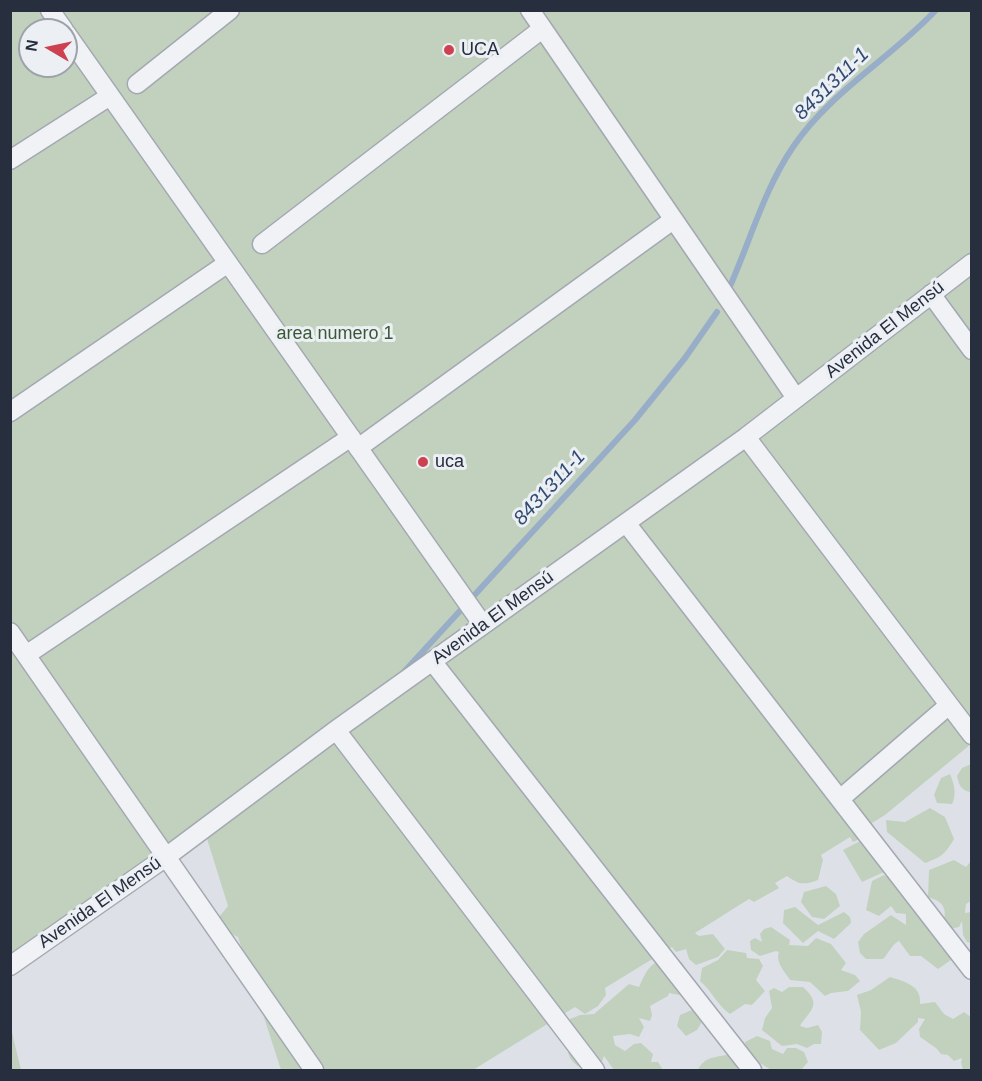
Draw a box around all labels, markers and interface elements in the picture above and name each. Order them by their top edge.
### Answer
north arrow [18,18,78,78]
text: N [22,38,41,52]
place label: UCA [461,39,499,61]
marker: UCA [442,43,456,57]
water label: 8431311-1 [790,43,874,125]
street label: Avenida El Mensú [821,277,949,383]
park label: area numero 1 [276,323,394,345]
water label: 8431311-1 [509,445,591,531]
place label: uca [435,451,464,473]
marker: uca [416,455,430,469]
street label: Avenida El Mensú [428,567,558,669]
street label: Avenida El Mensú [35,853,165,953]

